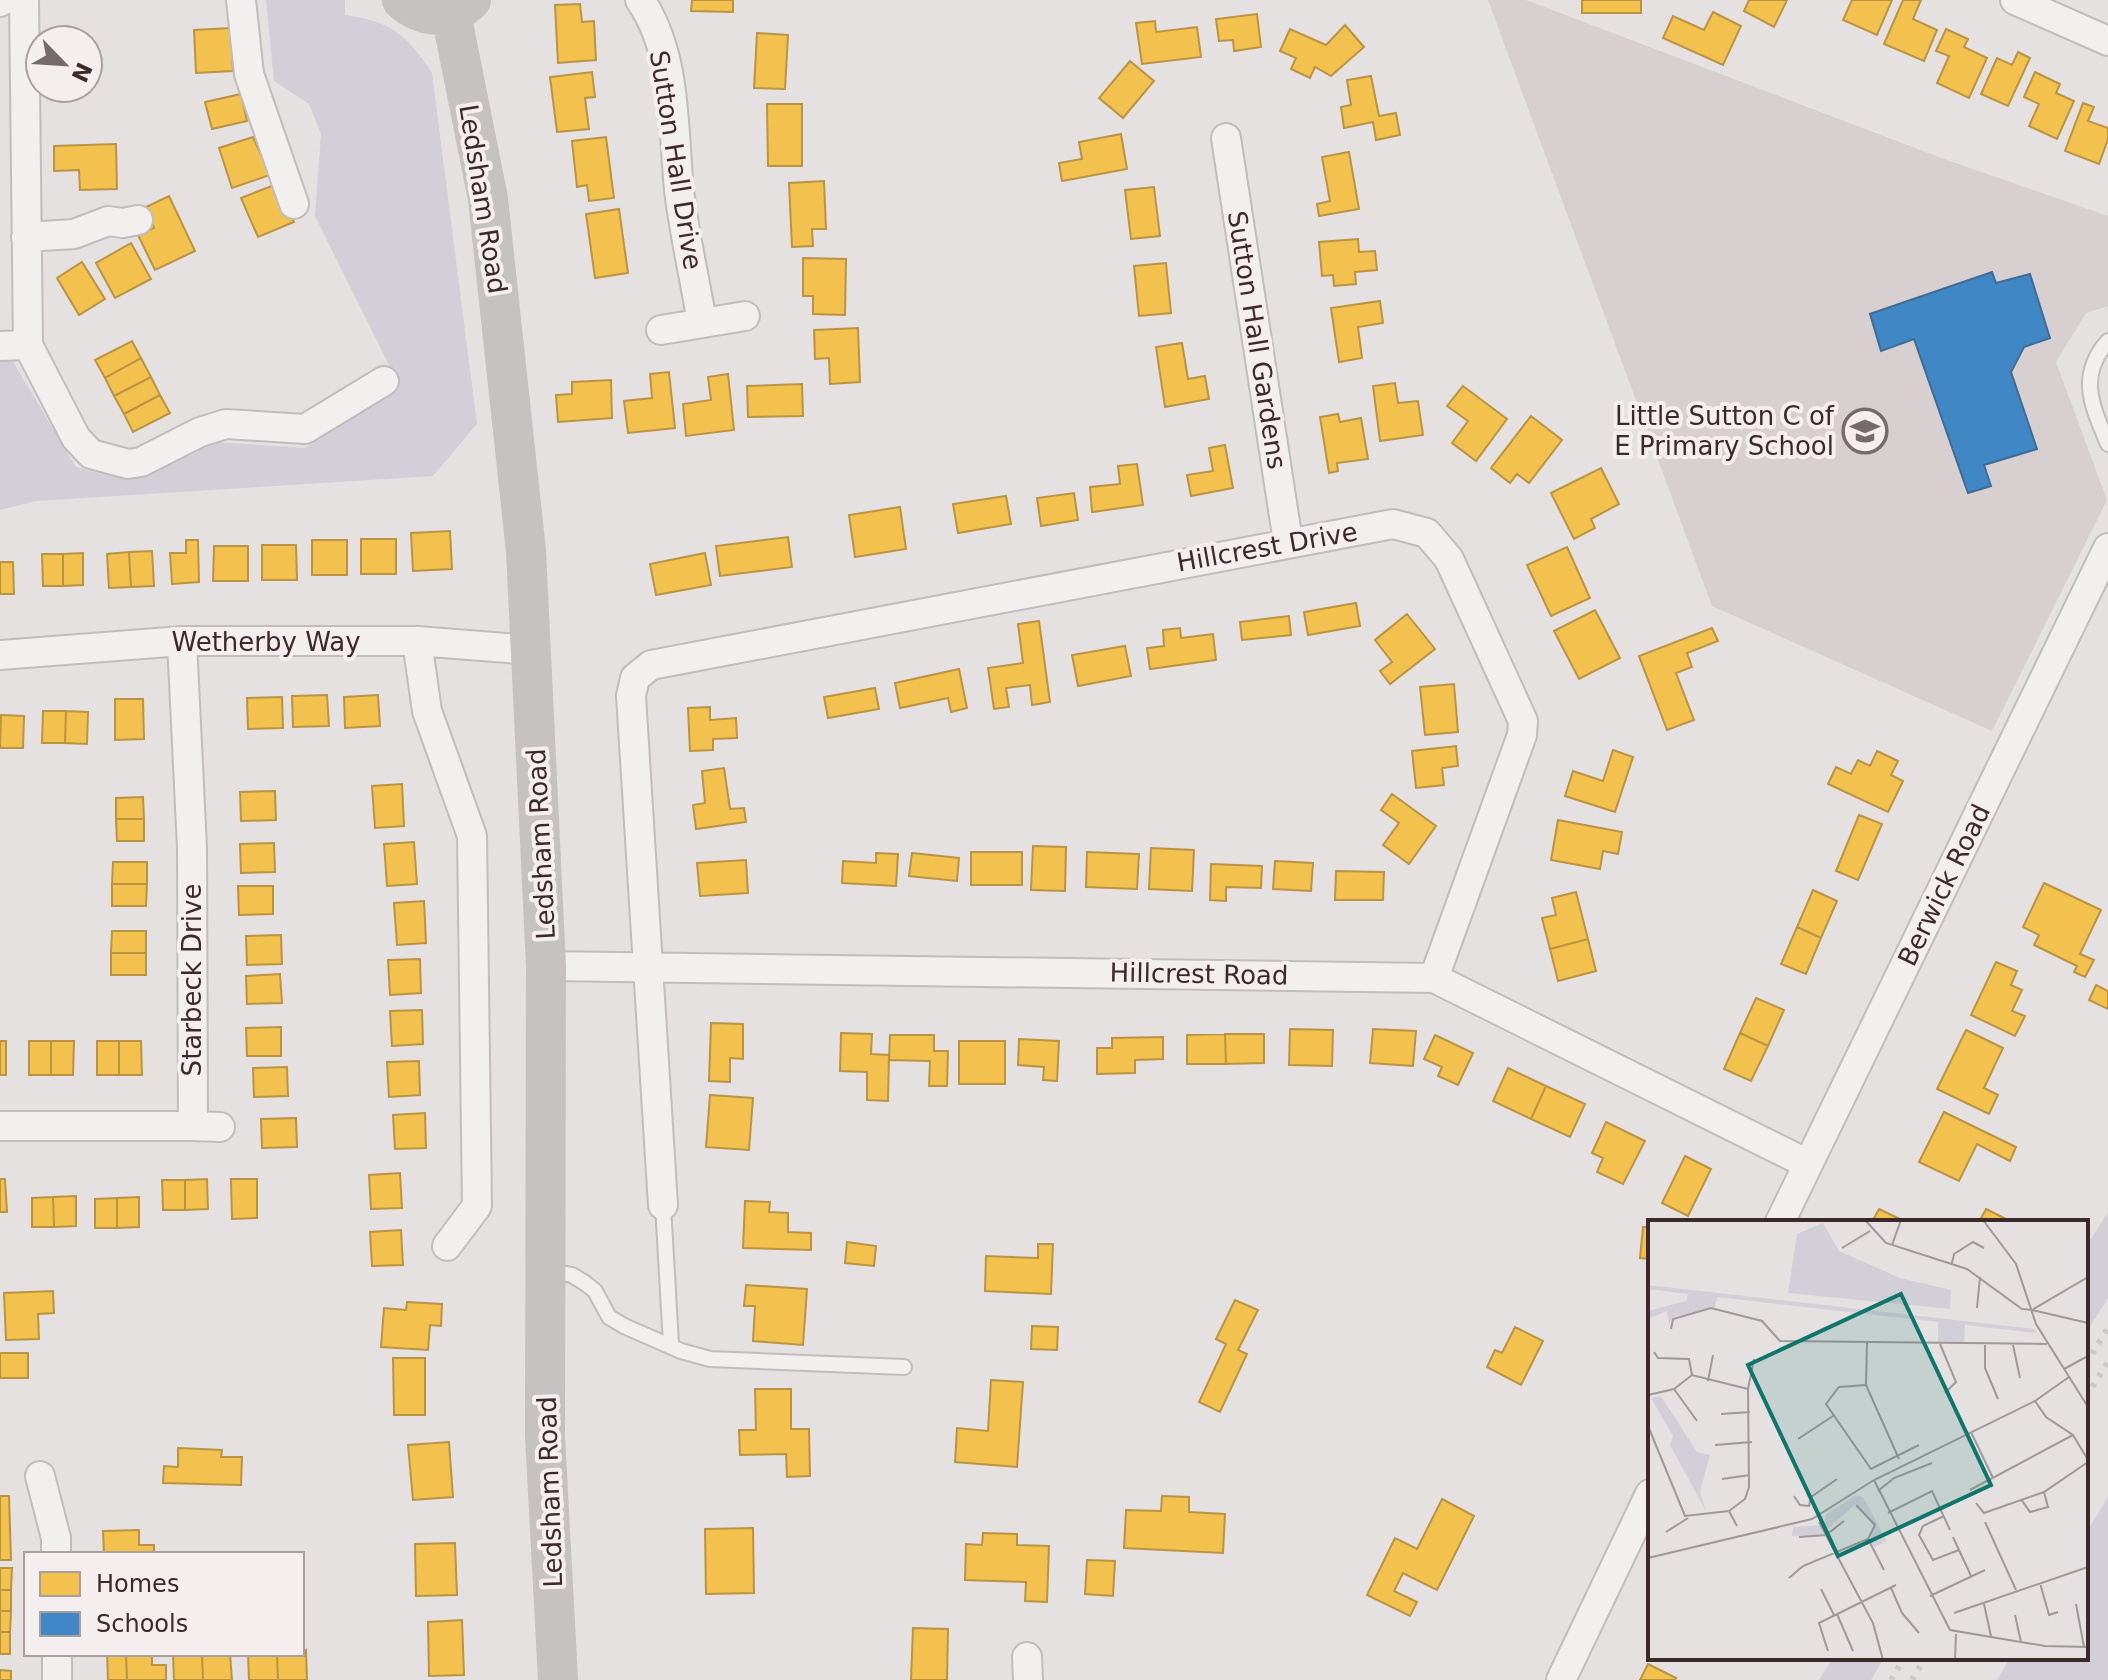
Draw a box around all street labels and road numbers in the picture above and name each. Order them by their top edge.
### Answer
street label: Sutton Hall Drive [644,48,708,272]
street label: Ledsham Road [453,102,513,296]
street label: Sutton Hall Gardens [1222,209,1292,471]
street label: Hillcrest Drive [1174,516,1360,578]
street label: Wetherby Way [171,627,361,657]
street label: Ledsham Road [521,748,561,940]
street label: Berwick Road [1892,799,1996,971]
street label: Starbeck Drive [177,884,207,1076]
street label: Hillcrest Road [1109,957,1289,991]
street label: Ledsham Road [532,1396,568,1588]

